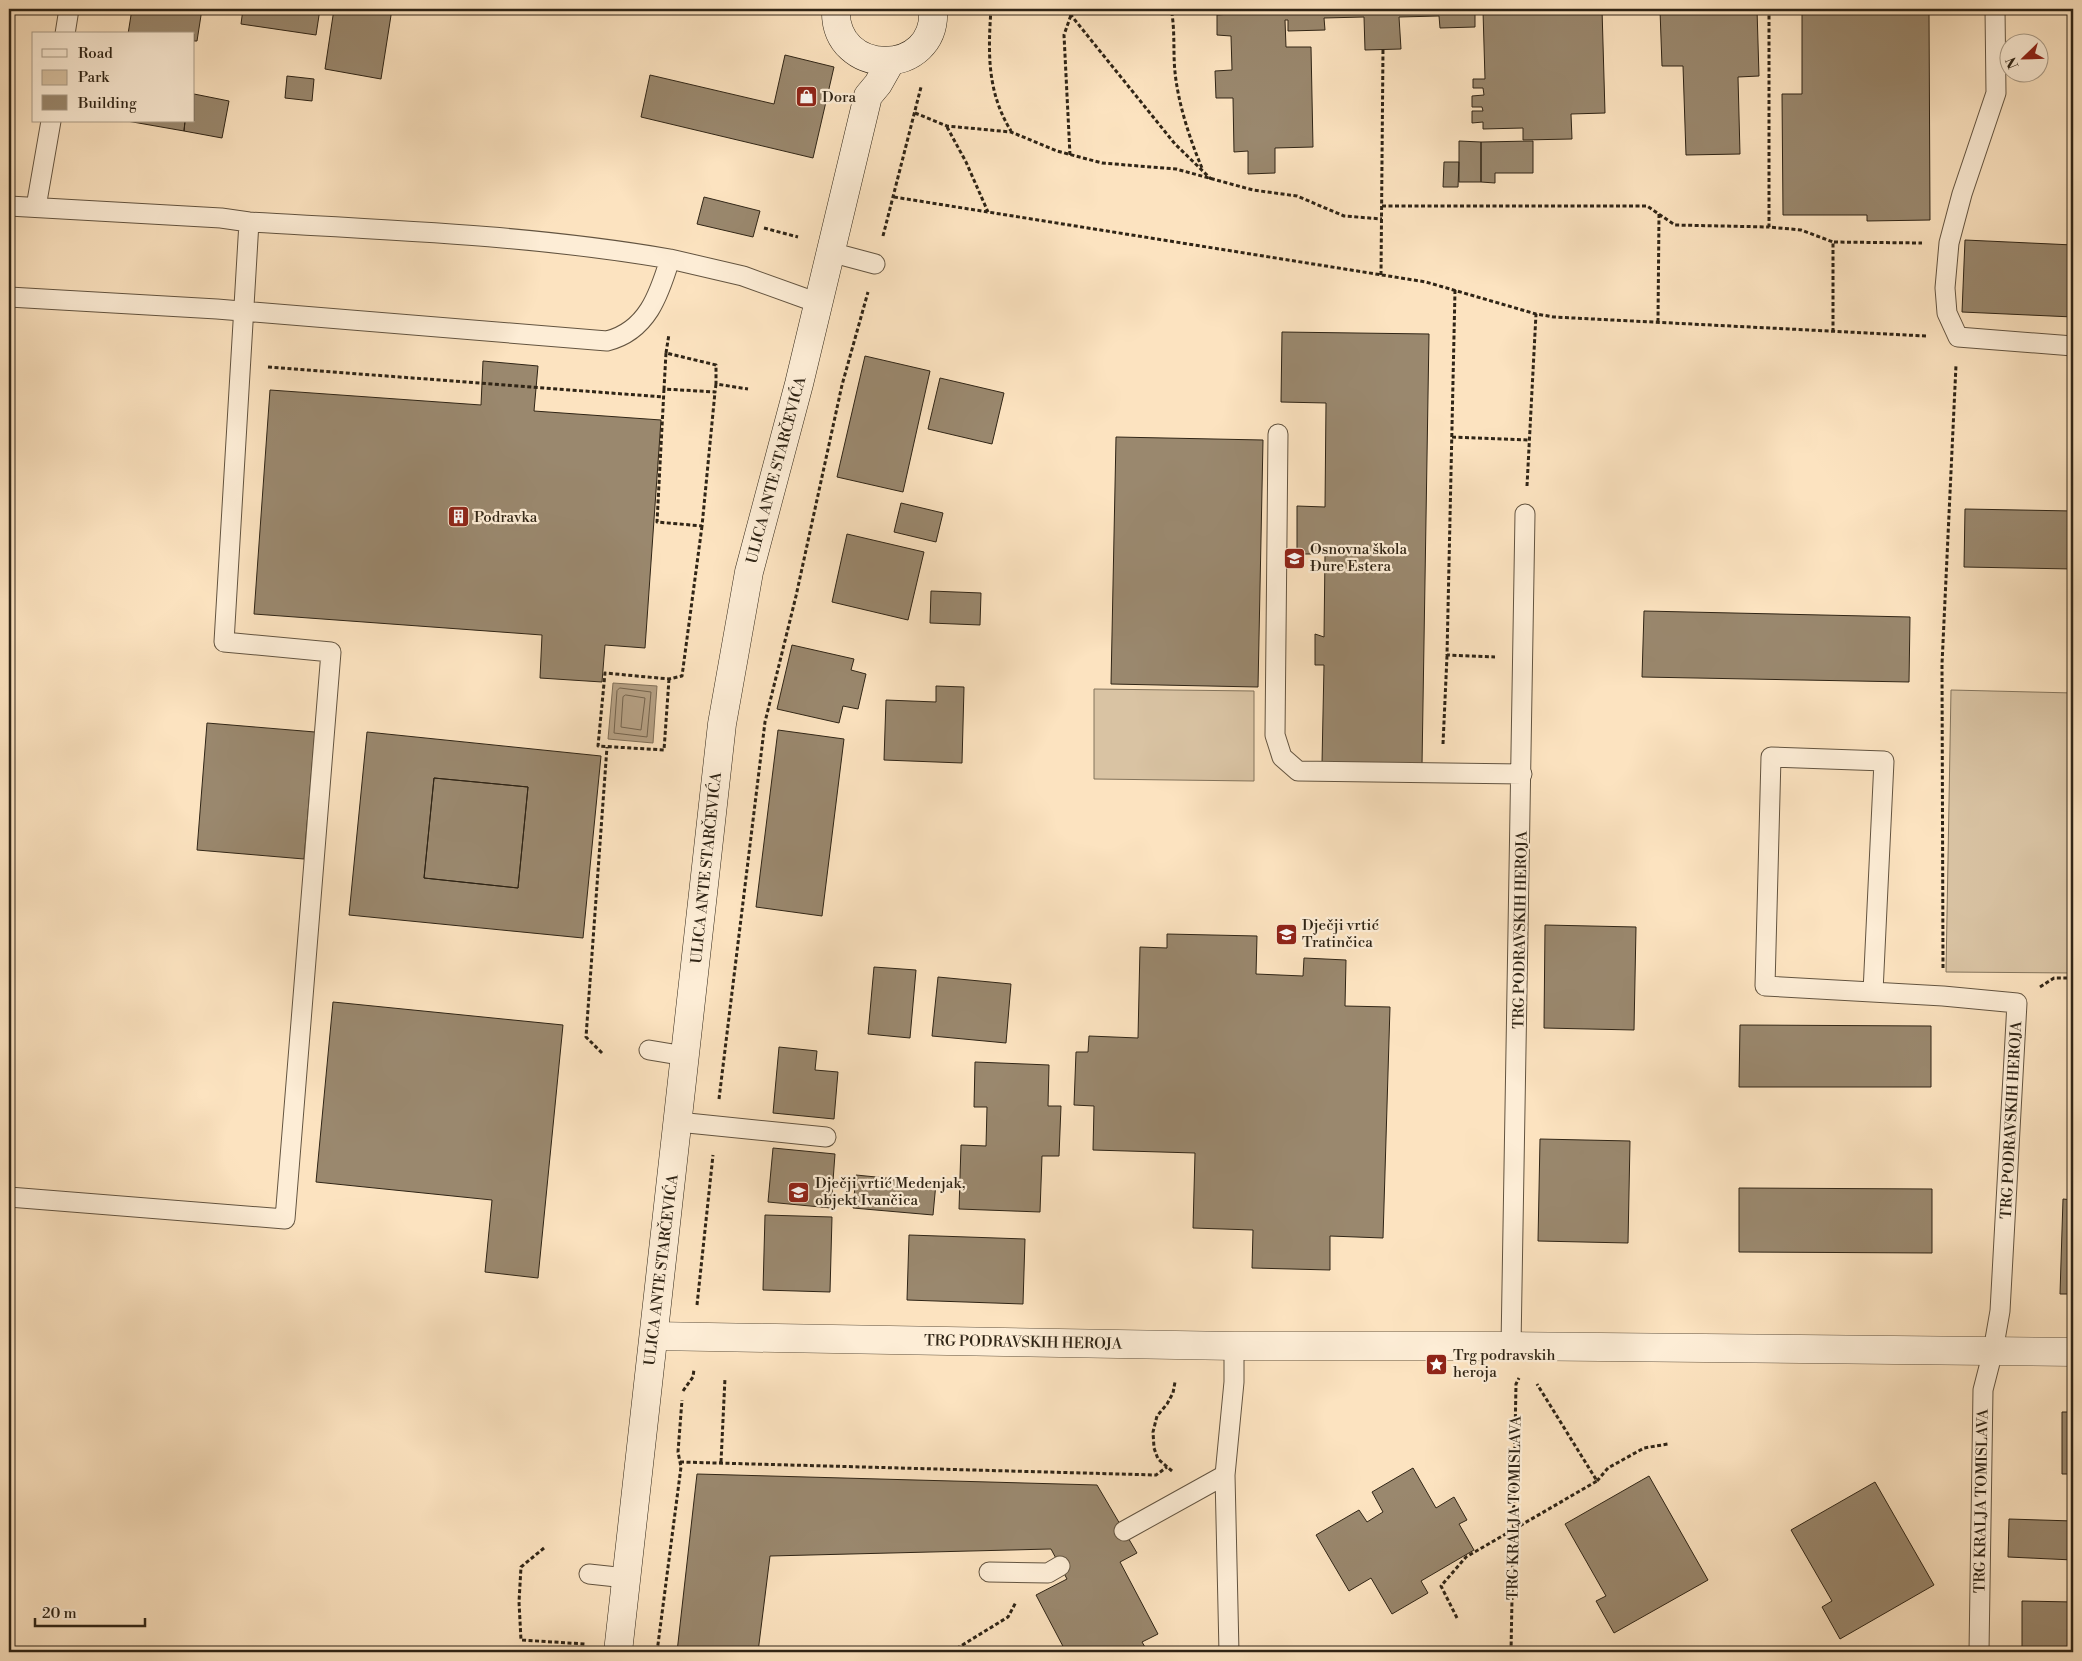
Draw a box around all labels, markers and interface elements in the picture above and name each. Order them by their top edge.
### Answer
legend [32,32,195,122]
north arrow [2000,32,2050,82]
text: Road [78,44,113,63]
text: N [2003,54,2023,71]
text: Park [78,68,110,87]
shop icon: Dora [794,85,818,109]
place label: Dora [822,88,857,107]
text: Building [77,94,137,113]
street label: ULICA ANTE STARČEVIĆA [741,374,811,566]
building icon: Podravka [446,505,470,529]
place label: Podravka [474,508,538,527]
place label: Osnovna škola Đure Estera [1310,540,1408,576]
school or university icon: Osnovna škola Đure Estera [1282,546,1306,570]
street label: ULICA ANTE STARČEVIĆA [686,770,726,965]
street label: TRG PODRAVSKIH HEROJA [1509,830,1532,1029]
place label: Dječji vrtić Tratinčica [1302,916,1379,952]
school or university icon: Dječji vrtić Tratinčica [1274,922,1298,946]
street label: TRG PODRAVSKIH HEROJA [1997,1020,2026,1219]
street label: ULICA ANTE STARČEVIĆA [639,1172,683,1367]
place label: Dječji vrtić Medenjak, objekt Ivančica [815,1174,965,1210]
school or university icon: Dječji vrtić Medenjak, objekt Ivančica [787,1180,811,1204]
street label: TRG PODRAVSKIH HEROJA [924,1331,1123,1354]
place label: Trg podravskih heroja [1453,1346,1555,1382]
place icon: Trg podravskih heroja [1425,1352,1449,1376]
street label: TRG KRALJA TOMISLAVA [1970,1408,1993,1593]
street label: TRG KRALJA TOMISLAVA [1503,1415,1526,1600]
scale bar [35,1596,145,1628]
text: 20 m [42,1604,77,1623]

